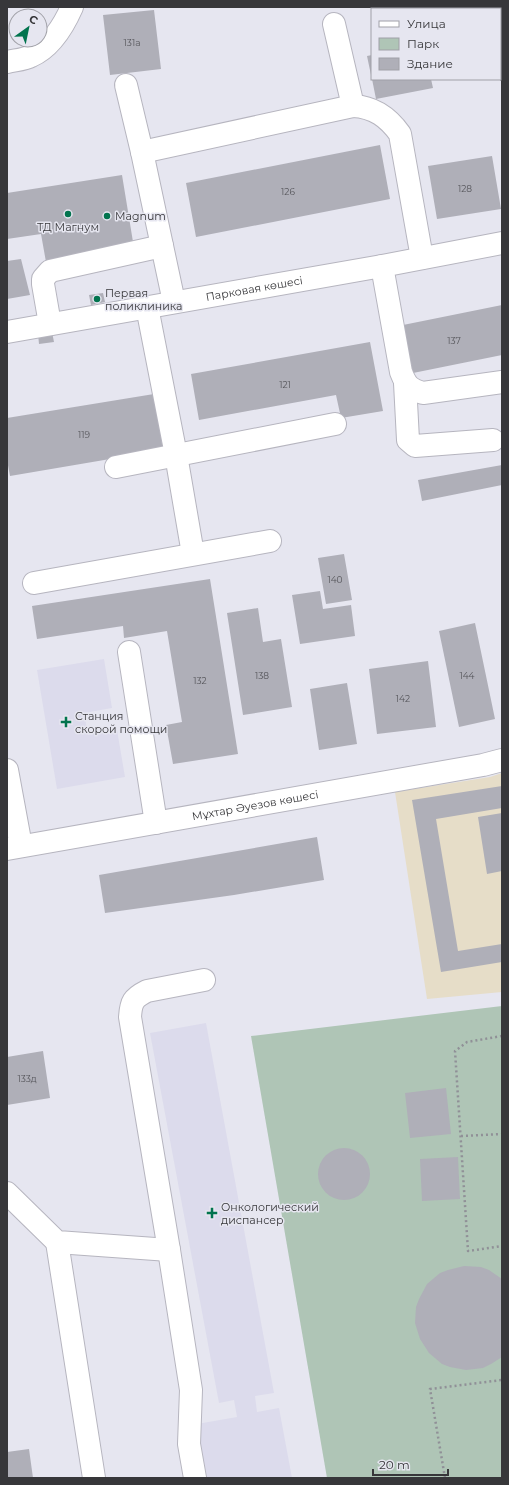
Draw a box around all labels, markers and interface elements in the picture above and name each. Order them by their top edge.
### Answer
north arrow [8,8,48,48]
legend [371,8,501,80]
text: С [26,12,41,28]
text: Улица [407,16,446,31]
text: Парк [407,36,439,51]
house number: 131а [124,37,140,48]
text: Здание [407,56,453,71]
house number: 128 [458,183,472,194]
house number: 126 [281,186,295,197]
marker: ТД Магнум [63,209,73,219]
place label: Magnum [115,209,166,223]
marker: Magnum [102,211,112,221]
place label: ТД Магнум [37,220,99,234]
street label: Парковая көшесі [205,273,304,304]
place label: Первая поликлиника [105,286,183,313]
marker: Первая поликлиника [92,294,102,304]
house number: 137 [447,335,461,346]
house number: 121 [279,379,291,390]
house number: 119 [78,429,91,440]
house number: 140 [327,574,343,585]
house number: 138 [255,670,269,681]
house number: 144 [459,670,475,681]
house number: 132 [193,675,207,686]
house number: 142 [396,693,410,704]
place label: Станция скорой помощи [75,709,167,736]
marker: Станция скорой помощи [60,716,72,728]
street label: Мұхтар Әуезов көшесі [191,787,319,823]
house number: 133д [17,1073,37,1084]
place label: Онкологический диспансер [221,1200,319,1227]
marker: Онкологический диспансер [206,1207,218,1219]
scale bar [373,1451,448,1477]
text: 20 m [379,1457,410,1472]

